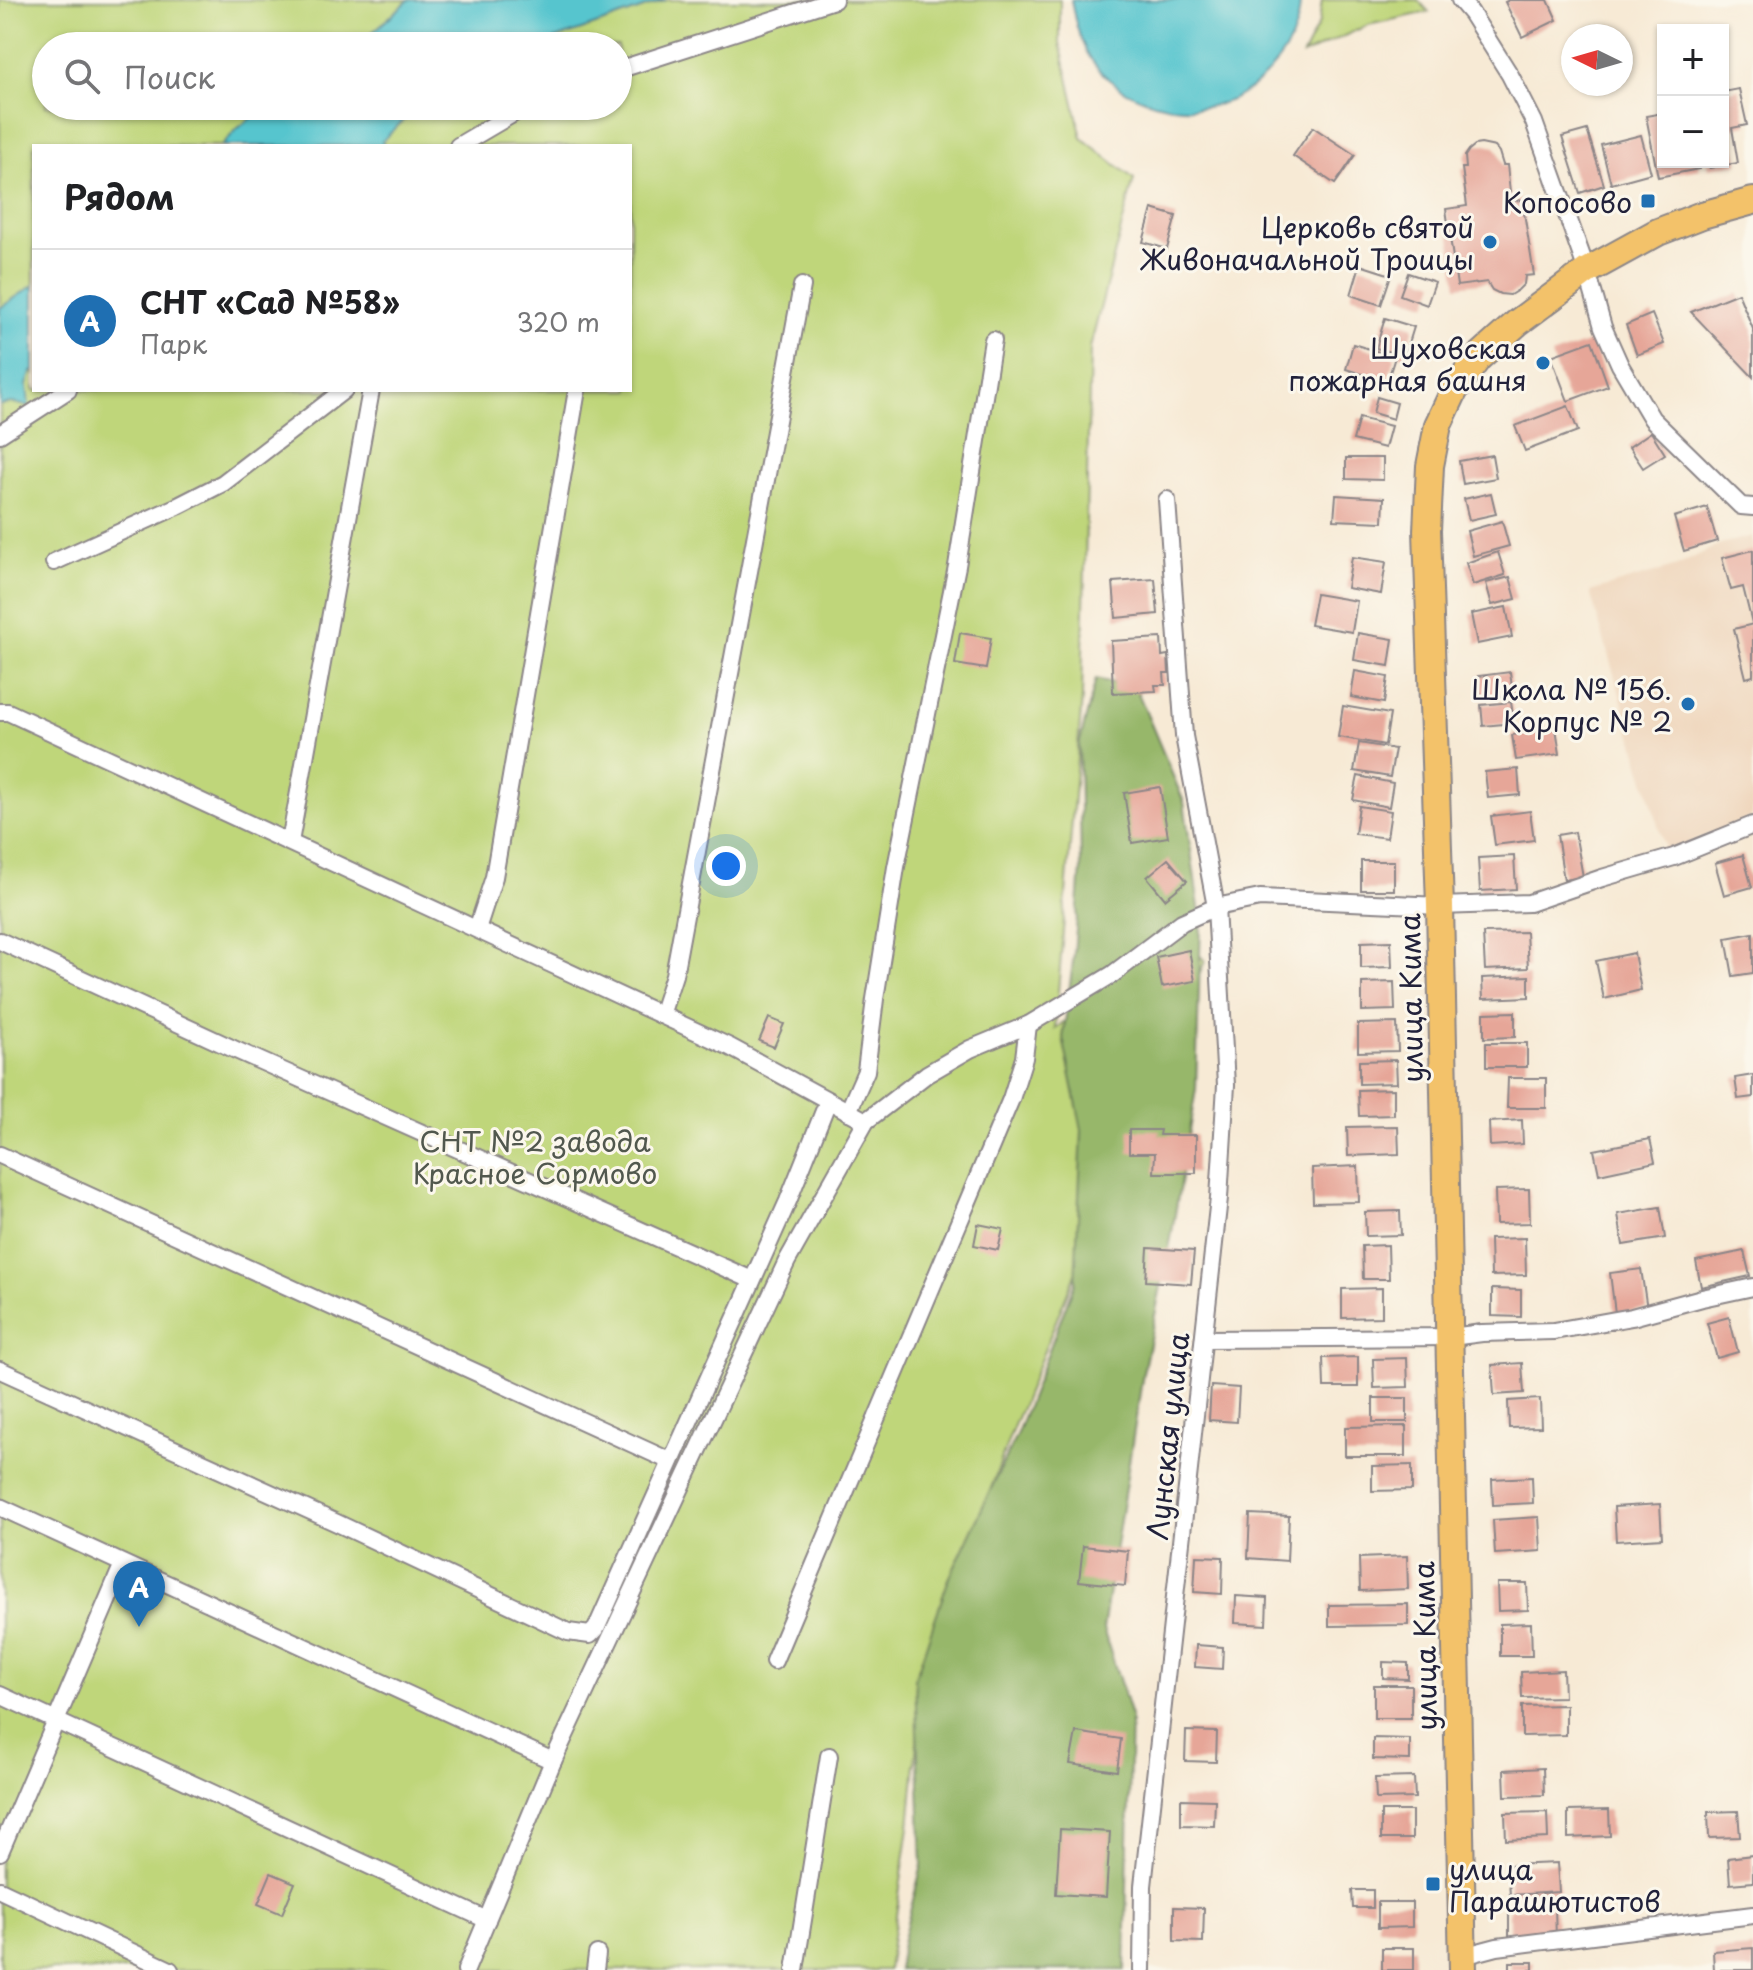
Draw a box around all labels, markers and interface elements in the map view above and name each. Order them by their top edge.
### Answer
north arrow [1561,24,1633,96]
map controls [1657,24,1729,168]
button: + [1657,24,1729,96]
search box [32,32,632,120]
icon: search [60,54,104,98]
text: Поиск [124,54,215,99]
button: − [1657,96,1729,168]
text: Рядом [64,170,175,222]
place label: Копосово [1503,180,1632,223]
marker: Копосово [1639,192,1657,210]
place label: Церковь святой Живоначальной Троицы [1139,205,1474,280]
marker: Церковь святой Живоначальной Троицы [1481,233,1499,251]
text: СНТ «Сад №58» [140,279,400,324]
text: A [80,302,100,341]
text: 320 m [516,302,600,341]
text: Парк [140,324,207,363]
place label: Шуховская пожарная башня [1288,326,1527,401]
marker: Шуховская пожарная башня [1534,354,1552,372]
place label: Школа № 156. Корпус № 2 [1471,667,1672,742]
marker: Школа № 156. Корпус № 2 [1679,695,1697,713]
your location [706,846,746,886]
street label: улица Кима [1387,913,1433,1083]
park label: СНТ №2 завода Красное Сормово [413,1119,657,1194]
street label: Лунская улица [1135,1330,1199,1542]
pin: A [113,1561,165,1627]
street label: улица Кима [1401,1561,1447,1731]
place label: улица Парашютистов [1449,1847,1661,1922]
marker: улица Парашютистов [1424,1875,1442,1893]

